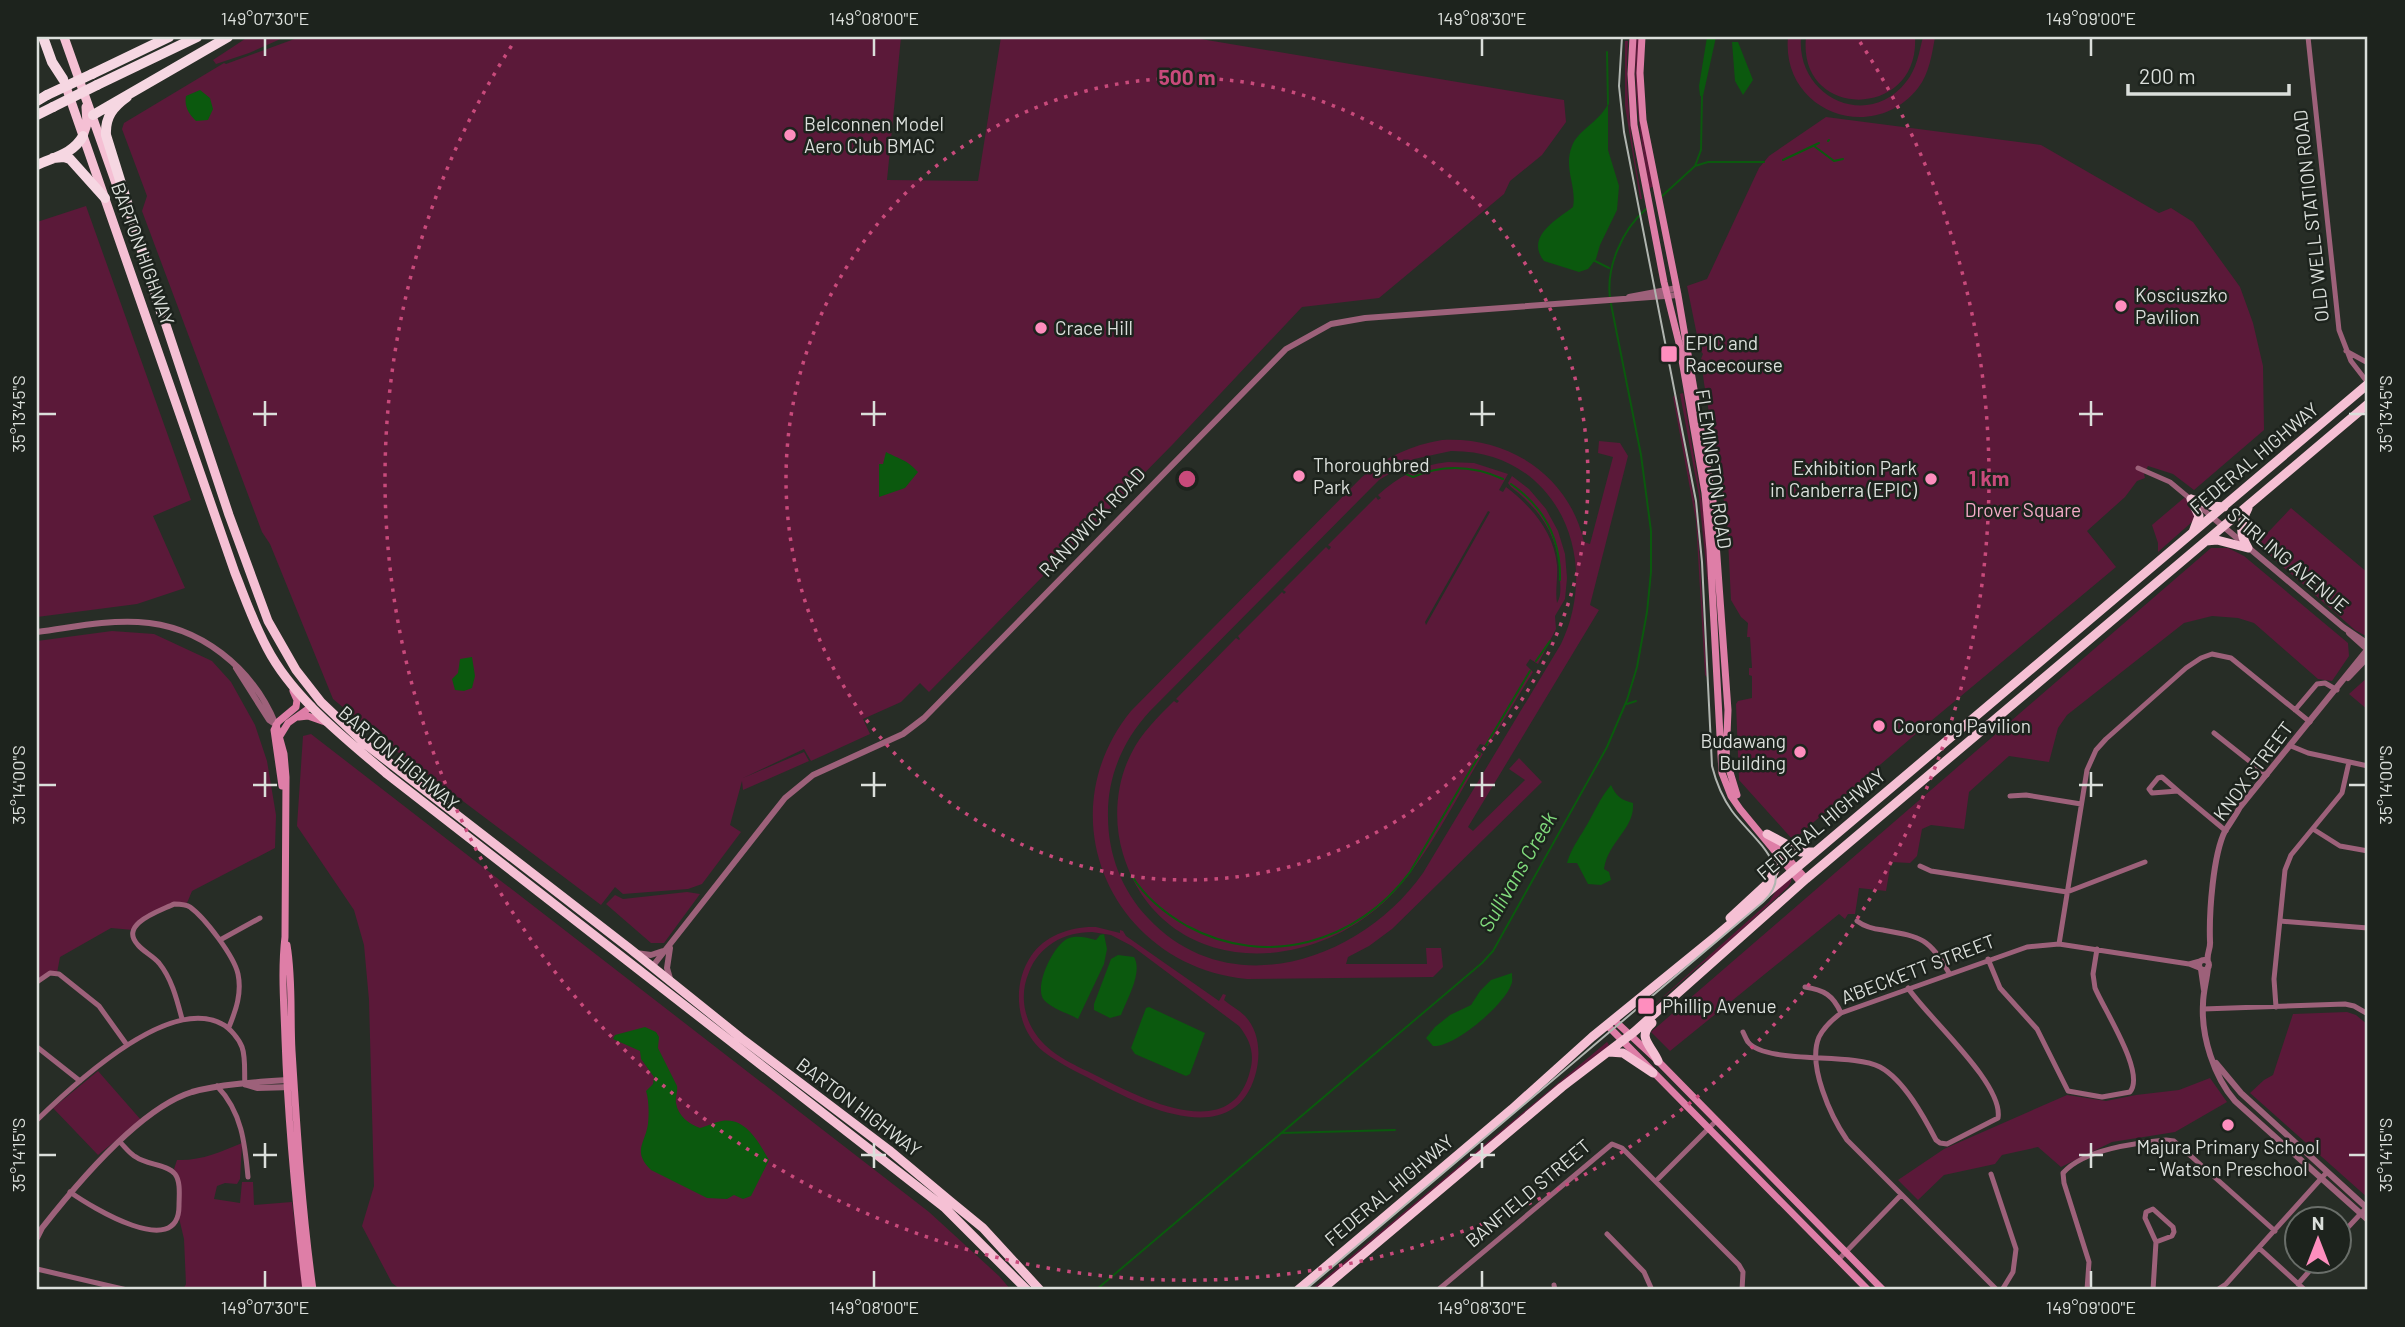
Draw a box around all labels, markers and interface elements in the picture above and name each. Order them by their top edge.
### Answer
text: 149°07'30"E [221,7,309,29]
text: 149°08'00"E [829,7,919,29]
text: 149°08'30"E [1437,7,1527,29]
text: 149°09'00"E [2046,7,2136,29]
scale bar [2128,52,2290,96]
text: 200 m [2139,63,2196,88]
text: 500 m [1159,64,1216,89]
street label: OLD WELL STATION ROAD [2288,109,2333,323]
place label: Belconnen Model Aero Club BMAC [804,112,944,157]
marker: Belconnen Model Aero Club BMAC [782,127,798,143]
street label: BARTON HIGHWAY [107,179,180,329]
place label: Kosciuszko Pavilion [2135,283,2228,328]
marker: Kosciuszko Pavilion [2113,298,2129,314]
place label: Crace Hill [1055,316,1133,339]
marker: Crace Hill [1033,320,1049,336]
place label: EPIC and Racecourse [1685,331,1783,376]
marker: EPIC and Racecourse [1659,344,1679,364]
text: 35°13'45"S [7,375,29,453]
text: 35°13'45"S [2374,375,2396,453]
street label: FLEMINGTON ROAD [1692,388,1737,550]
street label: FEDERAL HIGHWAY [2185,397,2323,518]
place label: Thoroughbred Park [1313,453,1430,498]
place label: Exhibition Park in Canberra (EPIC) [1770,456,1918,501]
street label: RANDWICK ROAD [1034,462,1150,581]
text: 1 km [1969,465,2009,490]
centre of rings [1175,467,1199,491]
marker: Thoroughbred Park [1291,468,1307,484]
marker: Exhibition Park in Canberra (EPIC) [1923,471,1939,487]
park label: Drover Square [1965,498,2081,521]
street label: STIRLING AVENUE [2223,502,2354,617]
street label: BARTON HIGHWAY [334,701,464,815]
place label: Coorong Pavilion [1893,714,2031,737]
street label: KNOX STREET [2208,717,2297,825]
marker: Coorong Pavilion [1871,718,1887,734]
place label: Budawang Building [1701,729,1786,774]
marker: Budawang Building [1792,744,1808,760]
text: 35°14'00"S [7,745,29,825]
text: 35°14'00"S [2374,745,2396,825]
street label: FEDERAL HIGHWAY [1752,763,1890,884]
water label: Sullivans Creek [1472,806,1561,936]
street label: A'BECKETT STREET [1838,929,1998,1008]
place label: Phillip Avenue [1662,994,1777,1017]
marker: Phillip Avenue [1636,996,1656,1016]
street label: BARTON HIGHWAY [792,1052,926,1161]
marker: Majura Primary School - Watson Preschool [2220,1117,2236,1133]
text: 35°14'15"S [7,1118,29,1192]
text: 35°14'15"S [2374,1118,2396,1192]
street label: FEDERAL HIGHWAY [1320,1129,1458,1250]
street label: BANFIELD STREET [1461,1134,1595,1252]
place label: Majura Primary School - Watson Preschool [2136,1135,2320,1180]
north arrow [2282,1204,2352,1274]
text: N [2312,1211,2324,1234]
text: 149°07'30"E [221,1296,309,1318]
text: 149°08'00"E [829,1296,919,1318]
text: 149°08'30"E [1437,1296,1527,1318]
text: 149°09'00"E [2046,1296,2136,1318]

